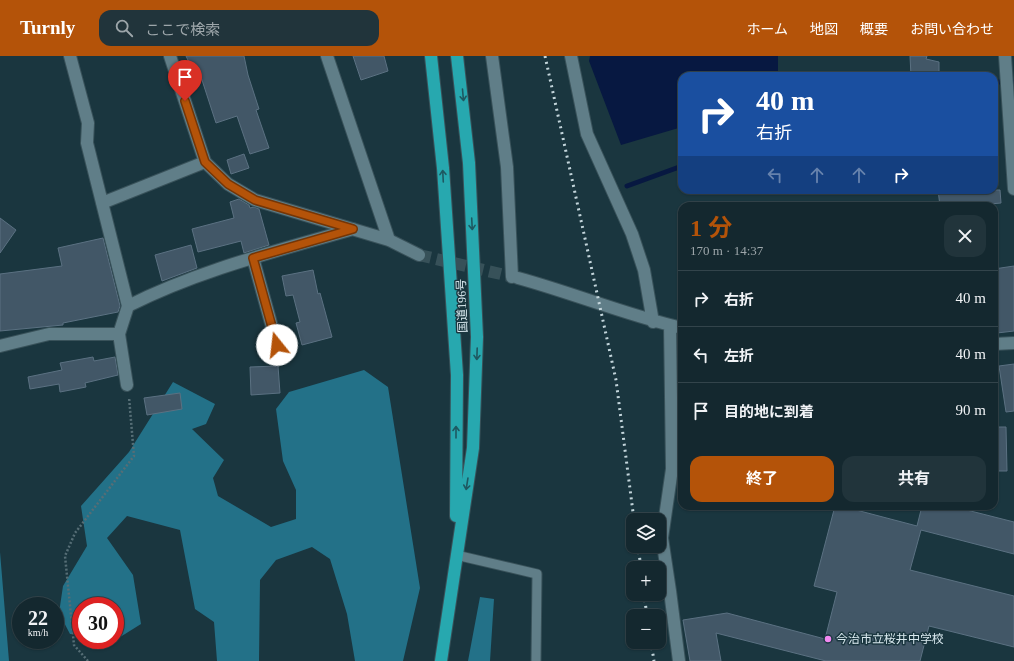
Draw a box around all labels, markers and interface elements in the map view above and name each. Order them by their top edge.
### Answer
search box [99,10,379,46]
text: Turnly [20,17,75,38]
icon: search [113,17,135,39]
text: ここで検索 [145,22,220,38]
text: ホーム [746,22,788,37]
text: 地図 [810,22,838,37]
text: 概要 [860,22,888,37]
text: お問い合わせ [910,22,994,37]
pin [168,60,202,101]
icon: arrive [174,66,196,88]
text: 40 m [756,85,814,116]
one-way arrow [459,88,466,101]
icon: right [690,88,742,140]
text: 右折 [756,123,792,143]
icon: left [764,164,786,186]
icon: ahead [806,164,828,186]
icon: ahead [848,164,870,186]
icon: right [890,164,912,186]
one-way arrow [440,170,447,183]
text: 1 分 [690,215,732,241]
button: close [944,215,986,257]
one-way arrow [469,217,476,230]
text: 170 m · 14:37 [690,243,763,258]
street label: 国道196号 [454,279,470,333]
icon: right [690,288,712,310]
text: 40 m [956,290,986,306]
text: 右折 [724,292,754,308]
position arrow [256,324,298,366]
icon: left [690,344,712,366]
text: 40 m [956,346,986,362]
one-way arrow [473,347,480,360]
text: 左折 [724,348,754,364]
icon: arrive [690,400,712,422]
text: 90 m [956,402,986,418]
text: 目的地に到着 [724,404,814,420]
one-way arrow [452,426,460,439]
button: 終了 [690,456,834,502]
button: 共有 [842,456,986,502]
one-way arrow [463,477,471,490]
map controls [626,513,666,649]
button: layers [626,513,666,553]
button: + [626,561,666,601]
speed limit sign: 30 [72,597,124,649]
text: 22 [28,607,48,629]
button: − [626,609,666,649]
text: km/h [28,627,48,638]
place label: 今治市立桜井中学校 [836,632,944,646]
marker: 今治市立桜井中学校 [823,634,833,644]

